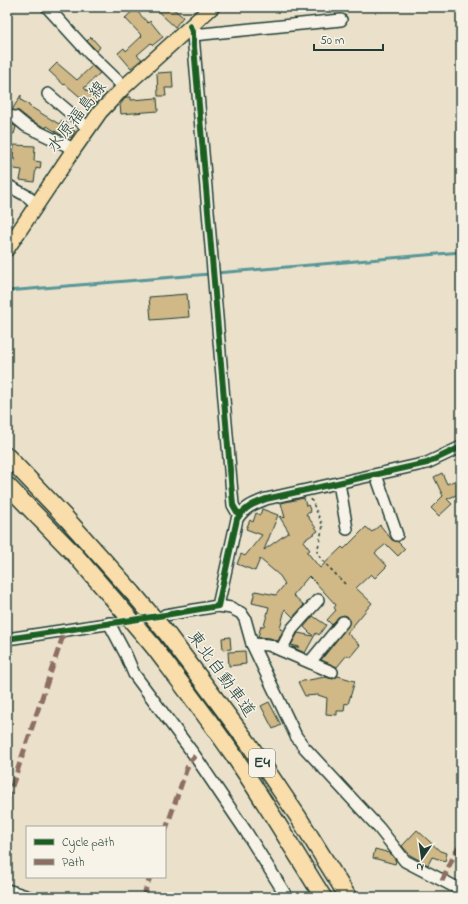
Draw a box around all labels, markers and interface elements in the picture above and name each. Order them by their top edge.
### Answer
scale bar [314,26,383,52]
text: 50 m [320,32,344,50]
street label: 水原福島線 [41,76,113,158]
street label: 東北自動車道 [181,625,261,723]
road number: E4 [249,749,275,777]
legend [26,826,166,878]
text: Cycle path [62,834,114,853]
north arrow [402,838,442,878]
text: Path [62,854,85,872]
text: N [415,858,425,875]

